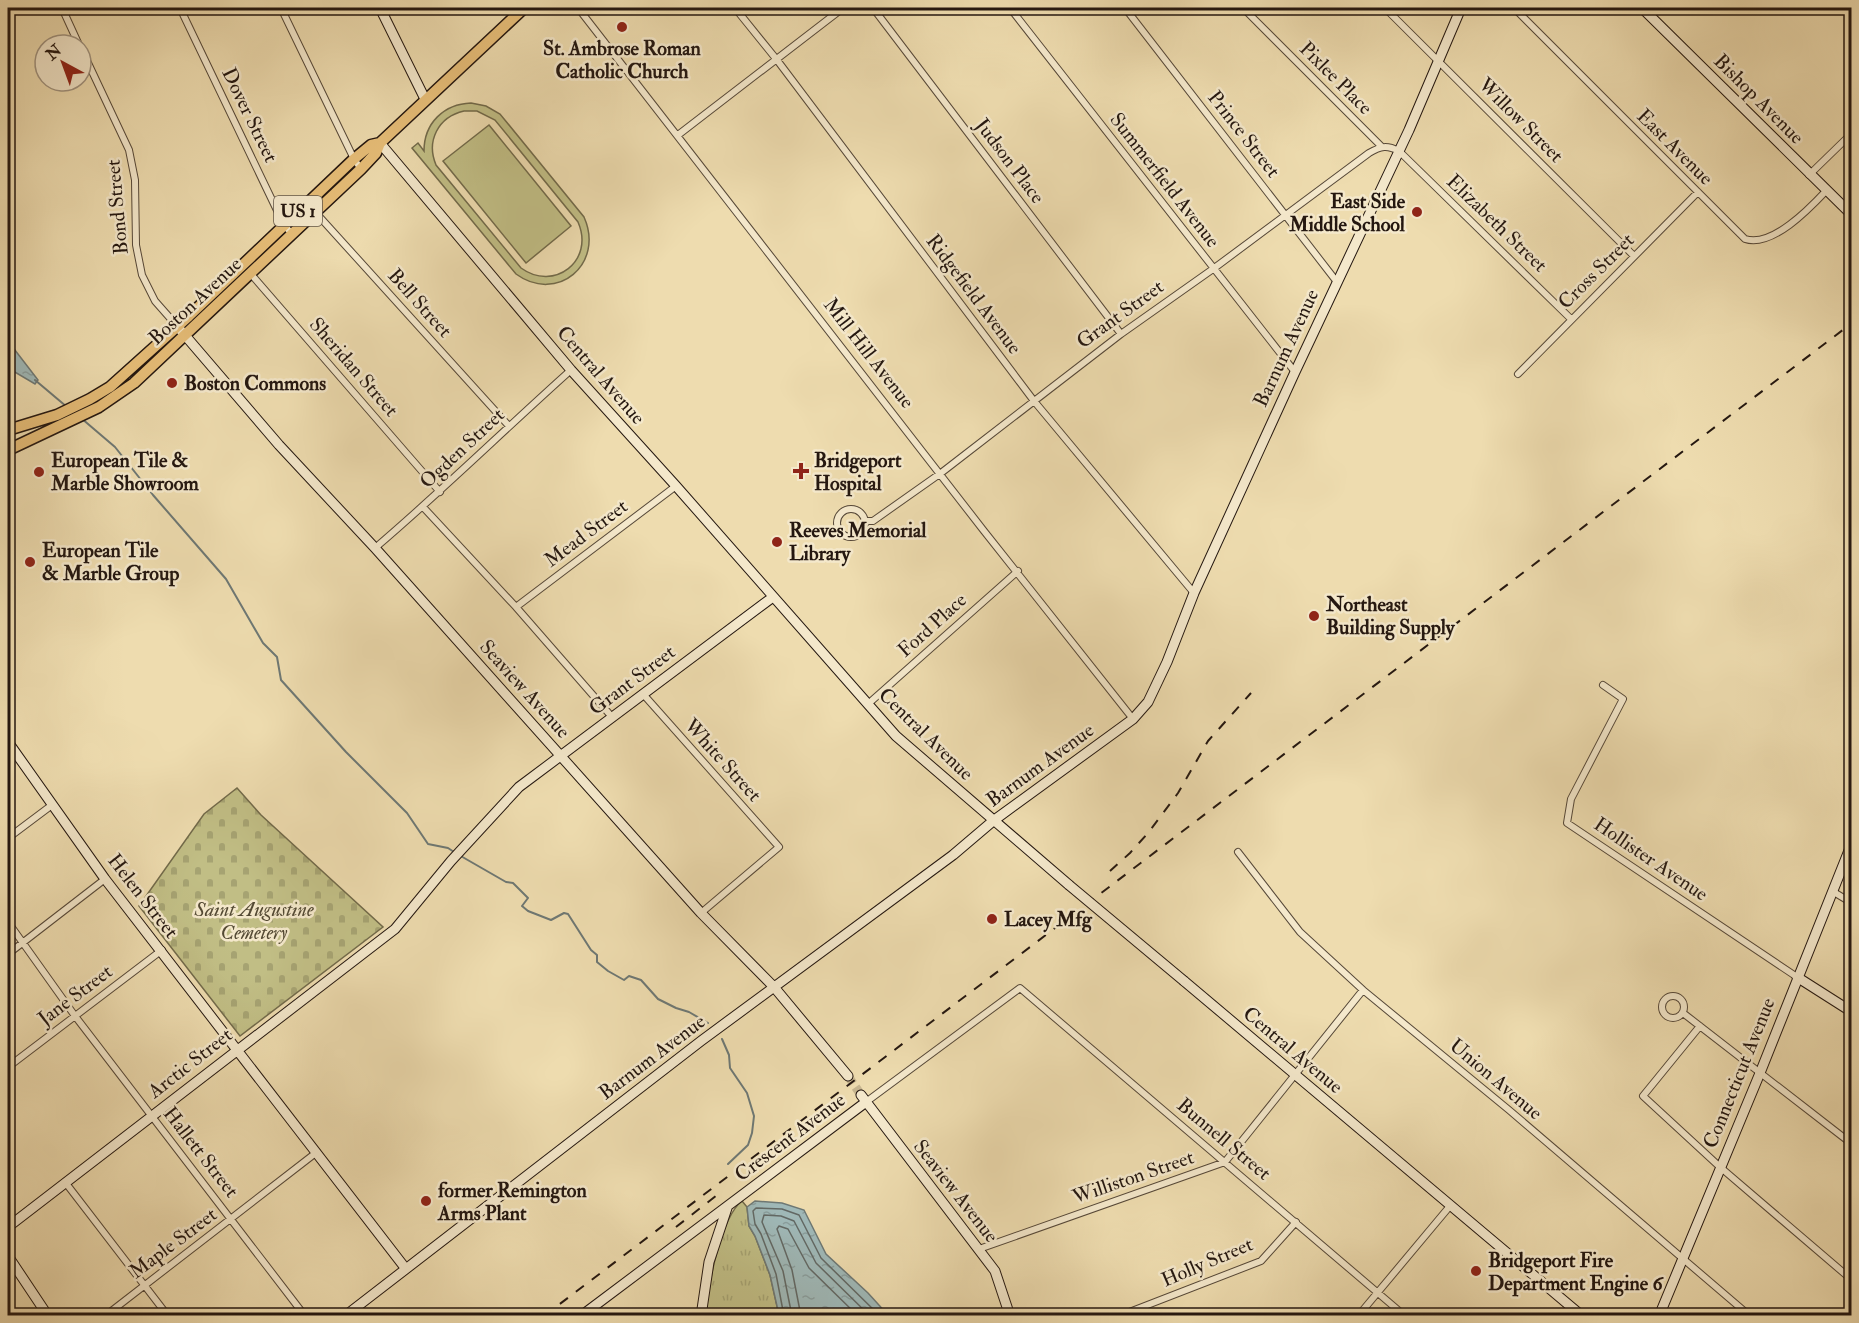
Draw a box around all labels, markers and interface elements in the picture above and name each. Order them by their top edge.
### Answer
marker: St. Ambrose Roman Catholic Church [615,20,629,34]
north arrow [33,33,93,93]
place label: St. Ambrose Roman Catholic Church [543,36,702,84]
street label: Pixlee Place [1294,36,1378,120]
text: N [41,40,66,65]
street label: Bishop Avenue [1708,49,1809,150]
street label: Dover Street [216,63,284,167]
street label: Willow Street [1473,72,1569,168]
street label: Prince Street [1202,86,1286,183]
street label: East Avenue [1631,103,1719,191]
street label: Summerfield Avenue [1105,107,1225,253]
street label: Judson Place [969,113,1050,209]
street label: Bond Street [100,158,134,256]
street label: Elizabeth Street [1441,169,1553,278]
place label: East Side Middle School [1288,189,1406,237]
road number: US 1 [274,196,322,226]
marker: East Side Middle School [1410,205,1424,219]
street label: Cross Street [1553,227,1640,314]
street label: Ridgefield Avenue [921,229,1027,359]
street label: Boston Avenue [143,252,247,350]
street label: Bell Street [383,263,458,343]
street label: Grant Street [1072,274,1169,354]
street label: Barnum Avenue [1248,285,1324,411]
street label: Mill Hill Avenue [818,293,920,413]
street label: Sheridan Street [304,312,404,422]
street label: Central Avenue [551,321,651,429]
place label: Boston Commons [184,371,326,396]
marker: Boston Commons [165,376,179,390]
street label: Ogden Street [414,402,510,494]
place label: European Tile & Marble Showroom [50,448,199,496]
place label: Bridgeport Hospital [814,448,902,497]
marker: Bridgeport Hospital [792,462,810,480]
marker: European Tile & Marble Showroom [32,465,46,479]
street label: Mead Street [539,493,633,572]
place label: Reeves Memorial Library [789,518,927,567]
marker: Reeves Memorial Library [770,535,784,549]
place label: European Tile & Marble Group [42,538,179,587]
marker: European Tile & Marble Group [23,555,37,569]
street label: Ford Place [892,587,972,663]
place label: Northeast Building Supply [1325,592,1456,641]
marker: Northeast Building Supply [1307,609,1321,623]
street label: Seaview Avenue [474,635,576,743]
street label: Grant Street [584,639,680,721]
street label: Central Avenue [873,682,979,786]
street label: White Street [678,712,767,807]
street label: Barnum Avenue [981,718,1099,812]
street label: Hollister Avenue [1589,812,1713,906]
street label: Helen Street [102,849,184,944]
park label: Saint Augustine Cemetery [193,897,314,945]
place label: Lacey Mfg [1004,907,1093,933]
marker: Lacey Mfg [985,912,999,926]
street label: Jane Street [32,959,118,1032]
street label: Connecticut Avenue [1697,994,1781,1152]
street label: Central Avenue [1238,1001,1348,1099]
street label: Barnum Avenue [594,1009,710,1105]
street label: Arctic Street [142,1022,238,1104]
street label: Union Avenue [1444,1033,1548,1125]
street label: Crescent Avenue [730,1087,850,1187]
street label: Bunnell Street [1172,1092,1277,1186]
street label: Hallett Street [158,1102,245,1203]
street label: Seaview Avenue [908,1134,1004,1248]
street label: Williston Street [1068,1144,1198,1210]
place label: former Remington Arms Plant [437,1178,587,1226]
marker: former Remington Arms Plant [419,1194,433,1208]
street label: Maple Street [124,1202,223,1285]
street label: Holly Street [1157,1231,1257,1292]
place label: Bridgeport Fire Department Engine 6 [1488,1248,1664,1297]
marker: Bridgeport Fire Department Engine 6 [1469,1264,1483,1278]

